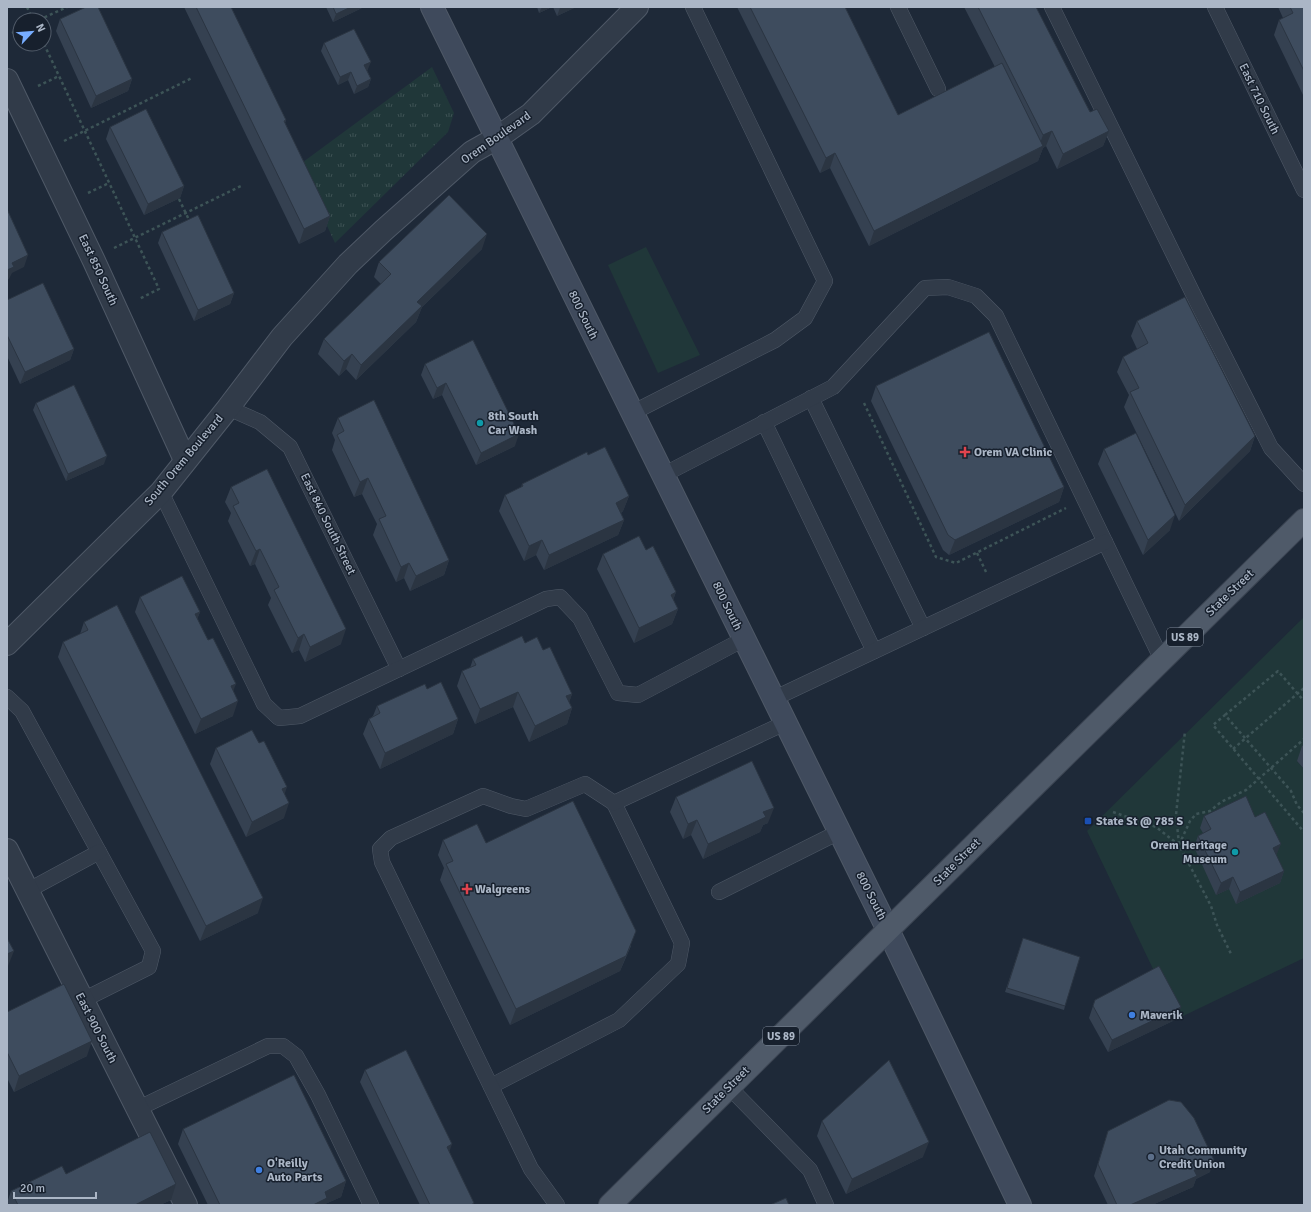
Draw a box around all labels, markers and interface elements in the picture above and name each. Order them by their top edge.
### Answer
north arrow [12,12,52,52]
text: N [33,22,48,34]
street label: East 710 South [1235,61,1283,137]
street label: Orem Boulevard [458,108,534,168]
street label: East 850 South [75,232,121,308]
street label: 800 South [565,288,601,342]
place label: 8th South Car Wash [488,409,539,438]
street label: South Orem Boulevard [141,411,227,509]
marker: 8th South Car Wash [475,418,485,428]
place label: Orem VA Clinic [974,445,1052,460]
marker: Orem VA Clinic [959,446,971,458]
street label: East 840 South Street [297,471,359,577]
street label: State Street [1203,566,1257,620]
street label: 800 South [709,579,745,633]
road number: US 89 [1167,628,1203,646]
place label: State St @ 785 S [1096,814,1184,829]
marker: State St @ 785 S [1083,816,1093,826]
street label: State Street [930,835,984,889]
place label: Orem Heritage Museum [1150,838,1227,867]
marker: Orem Heritage Museum [1230,847,1240,857]
street label: 800 South [852,869,890,923]
place label: Walgreens [475,882,531,897]
marker: Walgreens [462,884,472,894]
street label: East 900 South [72,990,120,1066]
place label: Maverik [1140,1008,1183,1023]
marker: Maverik [1127,1010,1137,1020]
road number: US 89 [763,1027,799,1045]
street label: State Street [699,1063,753,1117]
place label: Utah Community Credit Union [1159,1143,1247,1172]
marker: Utah Community Credit Union [1146,1152,1156,1162]
place label: O'Reilly Auto Parts [267,1156,323,1185]
marker: O'Reilly Auto Parts [254,1165,264,1175]
scale bar [14,1174,96,1200]
text: 20 m [20,1181,45,1196]

